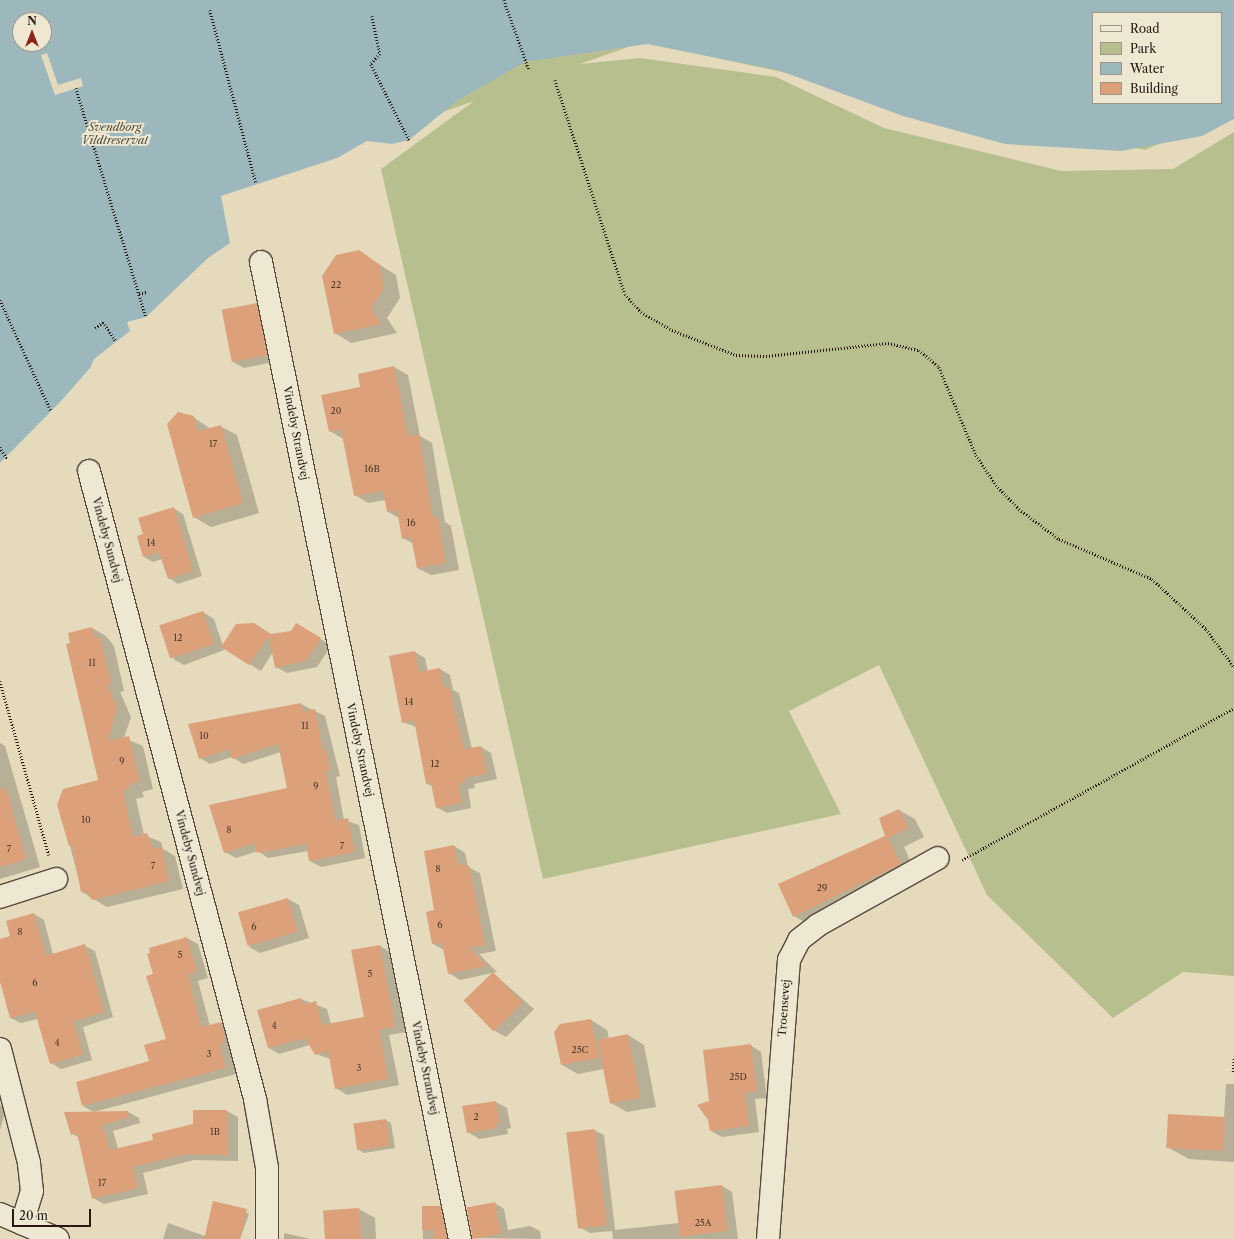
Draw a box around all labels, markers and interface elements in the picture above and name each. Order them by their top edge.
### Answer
north arrow [12,12,52,52]
legend [1092,12,1222,104]
text: N [27,14,37,28]
text: Road [1130,21,1160,36]
text: Park [1130,41,1156,56]
text: Water [1130,61,1164,76]
text: Building [1130,81,1178,96]
park label: Svendborg Vildtreservat [82,121,148,147]
house number: 22 [331,280,341,290]
street label: Vindeby Strandvej [280,385,312,481]
house number: 20 [331,406,341,416]
house number: 17 [209,439,217,449]
house number: 16B [364,464,380,474]
street label: Vindeby Sundvej [89,496,125,584]
house number: 16 [406,518,416,528]
house number: 14 [147,538,155,548]
house number: 12 [174,633,182,643]
house number: 11 [88,658,96,668]
house number: 14 [405,697,413,707]
street label: Vindeby Strandvej [344,702,376,798]
house number: 11 [301,721,309,731]
house number: 10 [199,731,209,741]
house number: 9 [119,756,125,766]
house number: 12 [431,759,439,769]
house number: 9 [313,781,319,791]
street label: Vindeby Sundvej [172,809,208,897]
house number: 10 [81,815,91,825]
house number: 8 [226,825,232,835]
house number: 7 [340,841,344,851]
house number: 7 [7,844,11,854]
house number: 7 [151,861,155,871]
house number: 8 [435,864,441,874]
house number: 29 [817,883,827,893]
house number: 6 [437,920,443,930]
house number: 6 [251,922,257,932]
house number: 8 [17,927,23,937]
house number: 5 [178,950,182,960]
house number: 5 [368,969,372,979]
house number: 6 [32,978,38,988]
street label: Troensevej [775,979,793,1037]
street label: Vindeby Strandvej [409,1020,441,1116]
house number: 4 [271,1021,277,1031]
house number: 4 [54,1038,60,1048]
house number: 25C [571,1045,589,1055]
house number: 3 [207,1049,211,1059]
house number: 3 [357,1063,361,1073]
house number: 25D [729,1072,747,1082]
house number: 2 [473,1112,479,1122]
house number: 1B [210,1127,220,1137]
house number: 17 [98,1178,106,1188]
scale bar [14,1201,93,1227]
text: 20 m [19,1208,48,1223]
house number: 25A [695,1218,711,1228]

